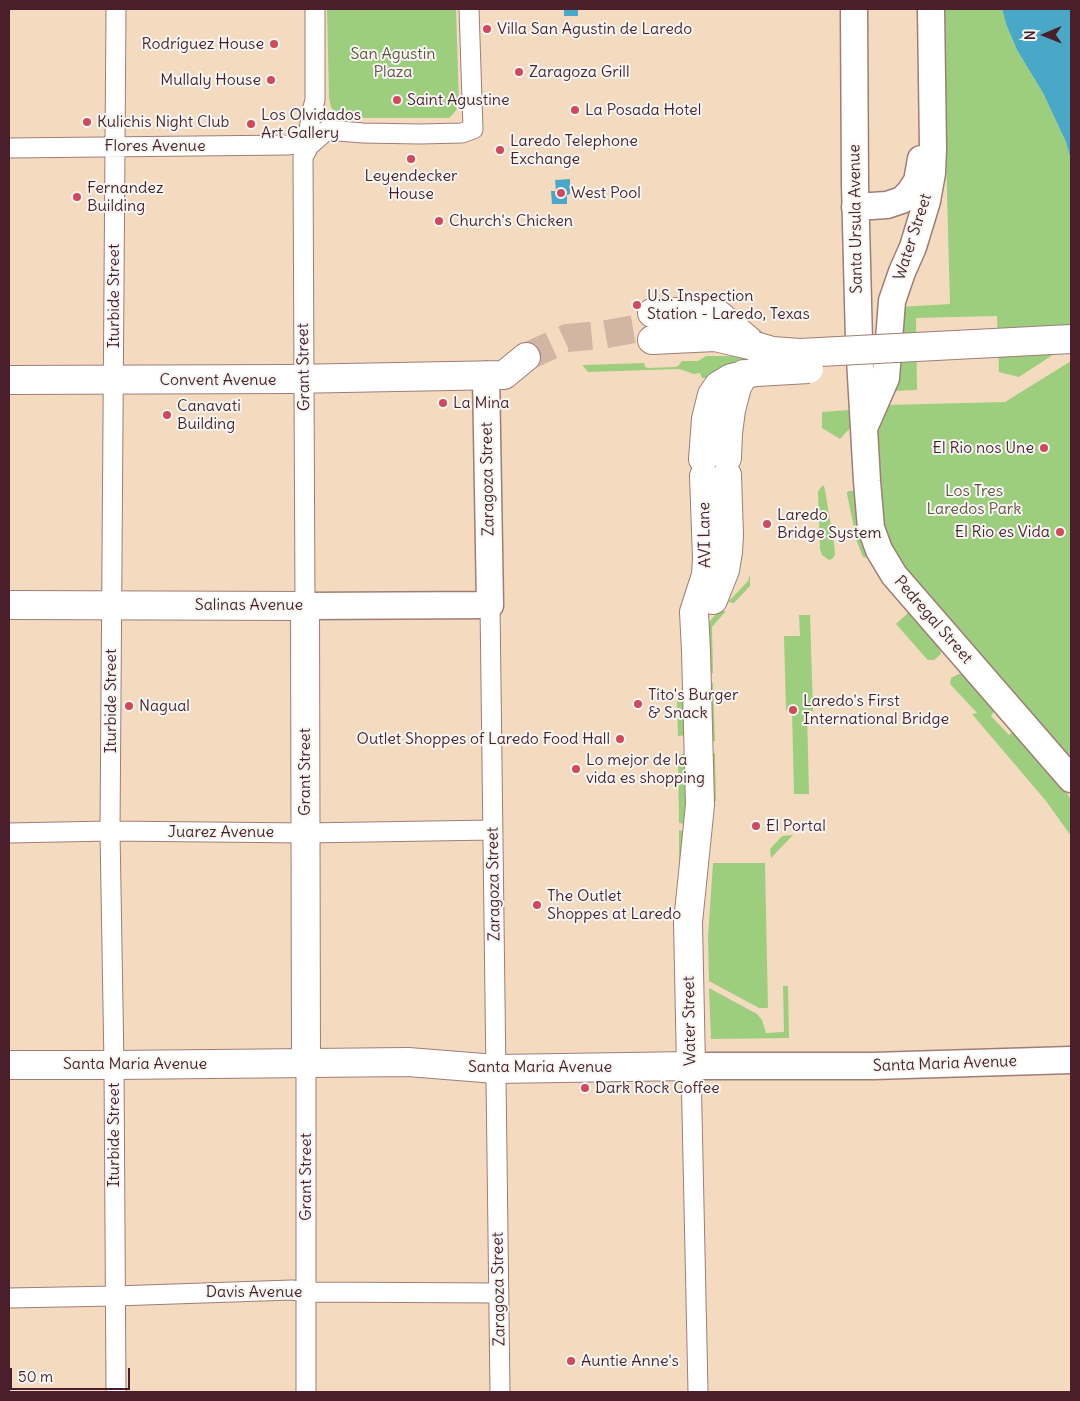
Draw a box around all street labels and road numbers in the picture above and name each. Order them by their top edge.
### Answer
street label: Flores Avenue [104,136,206,156]
street label: Santa Ursula Avenue [845,144,867,294]
street label: Water Street [890,191,936,283]
street label: Iturbide Street [104,244,124,348]
street label: Grant Street [294,323,314,411]
street label: Convent Avenue [160,370,276,390]
street label: Zaragoza Street [477,422,499,536]
street label: AVI Lane [695,502,715,568]
street label: Pedregal Street [890,572,976,668]
street label: Salinas Avenue [195,595,303,615]
street label: Iturbide Street [101,649,121,753]
street label: Grant Street [295,728,315,816]
street label: Juarez Avenue [168,822,274,842]
street label: Zaragoza Street [483,827,505,941]
street label: Water Street [680,976,700,1066]
street label: Santa Maria Avenue [873,1052,1017,1076]
street label: Santa Maria Avenue [63,1054,207,1074]
street label: Santa Maria Avenue [468,1057,612,1077]
street label: Iturbide Street [104,1083,124,1187]
street label: Grant Street [296,1133,316,1221]
street label: Zaragoza Street [488,1232,510,1346]
street label: Davis Avenue [206,1282,302,1302]

